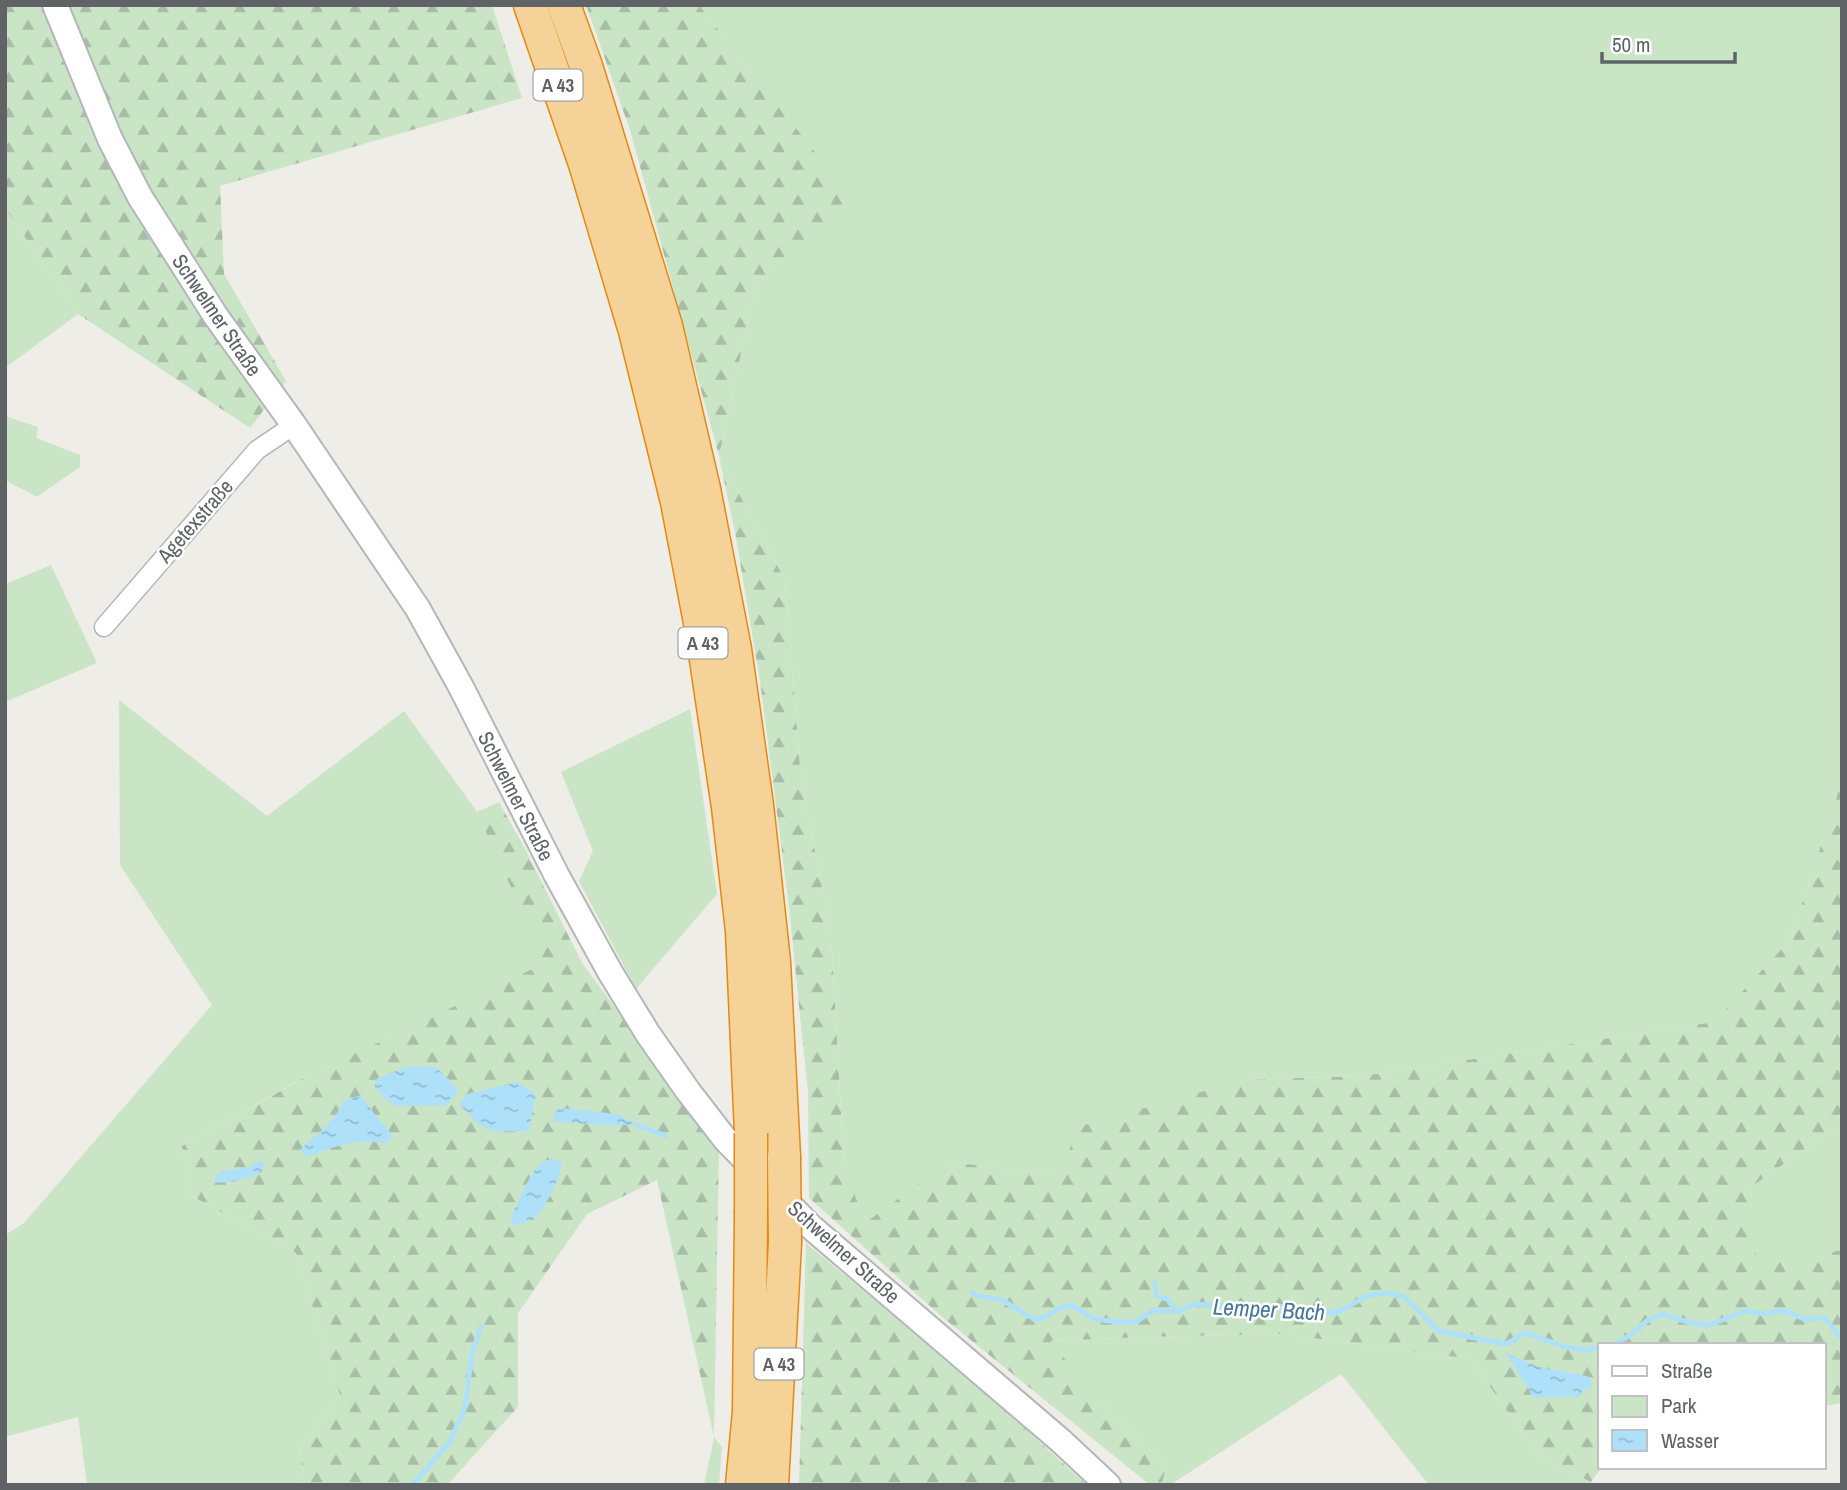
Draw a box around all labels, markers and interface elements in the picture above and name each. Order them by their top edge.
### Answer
scale bar [1602,21,1735,65]
text: 50 m [1612,30,1650,59]
road number: A 43 [534,69,582,100]
street label: Schwelmer Straße [165,248,269,382]
street label: Agetexstraße [150,473,240,570]
road number: A 43 [678,628,728,658]
street label: Schwelmer Straße [471,726,561,866]
street label: Schwelmer Straße [782,1194,906,1310]
water label: Lemper Bach [1212,1291,1326,1327]
legend [1598,1343,1826,1469]
road number: A 43 [754,1348,804,1380]
text: Straße [1661,1356,1713,1385]
text: Park [1661,1391,1697,1420]
text: Wasser [1661,1426,1719,1455]

